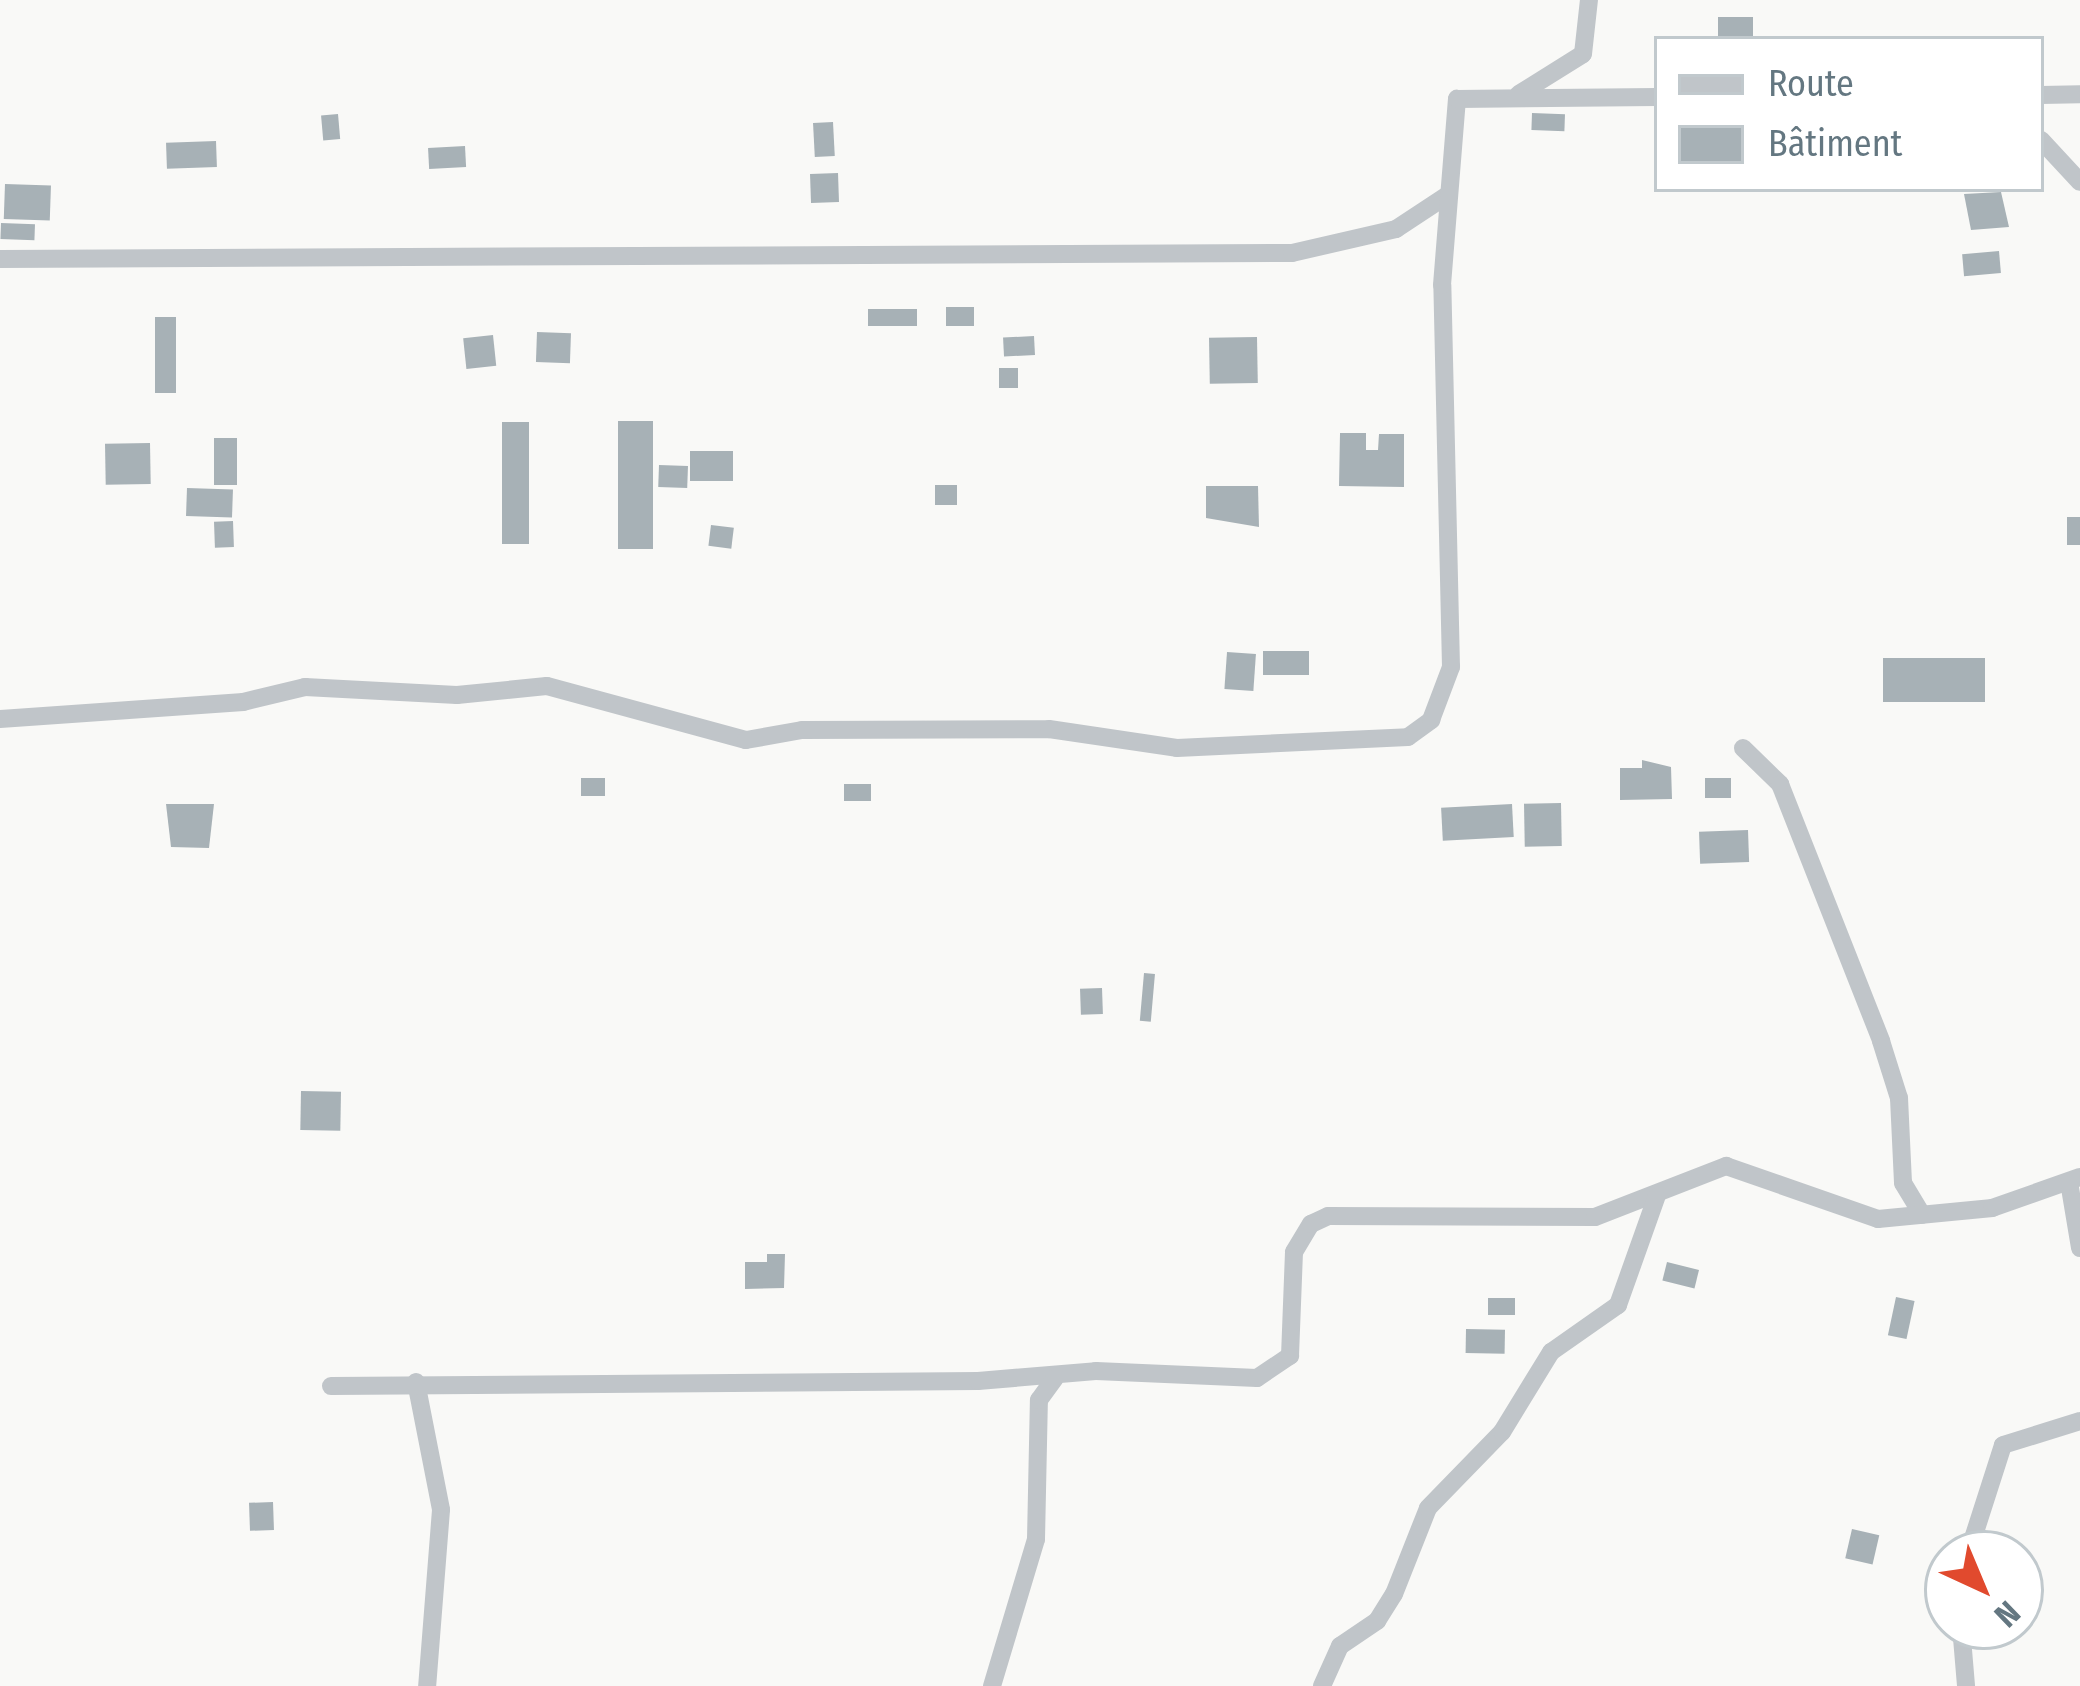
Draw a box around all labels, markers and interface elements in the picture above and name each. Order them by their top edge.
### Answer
legend [1654,36,2044,192]
text: Route [1768,62,1854,106]
text: Bâtiment [1768,122,1902,166]
north arrow [1924,1530,2044,1650]
text: N [1986,1592,2028,1635]

